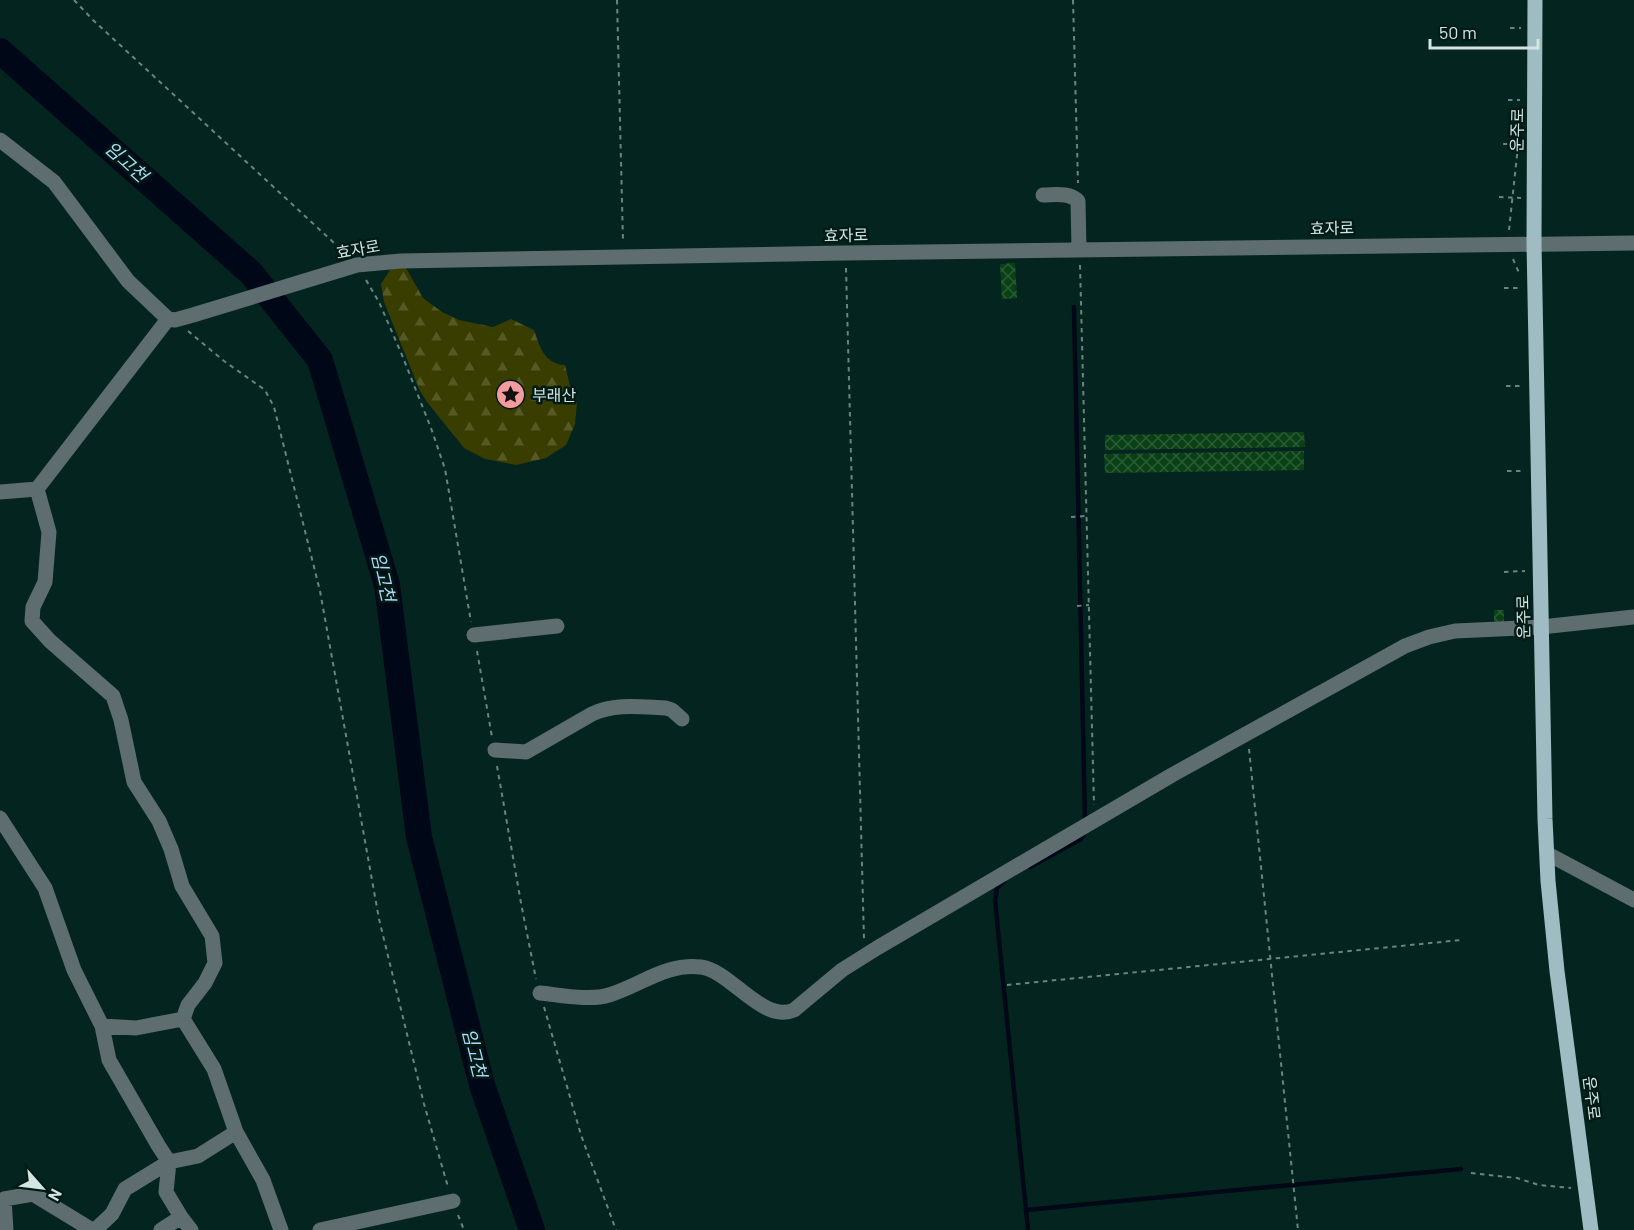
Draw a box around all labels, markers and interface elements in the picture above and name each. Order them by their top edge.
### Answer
scale bar [1430,12,1538,50]
text: 50 m [1439,21,1477,43]
street label: 운주로 [1507,107,1526,152]
water label: 임고천 [101,136,154,188]
street label: 효자로 [1310,218,1355,237]
street label: 효자로 [824,225,869,244]
street label: 효자로 [335,235,382,262]
place icon: 부래산 [495,379,527,411]
place label: 부래산 [532,385,576,404]
water label: 임고천 [368,550,401,606]
street label: 운주로 [1513,594,1532,639]
water label: 임고천 [458,1026,492,1082]
street label: 운주로 [1580,1075,1605,1121]
north arrow [12,1158,72,1218]
text: N [45,1186,67,1204]

